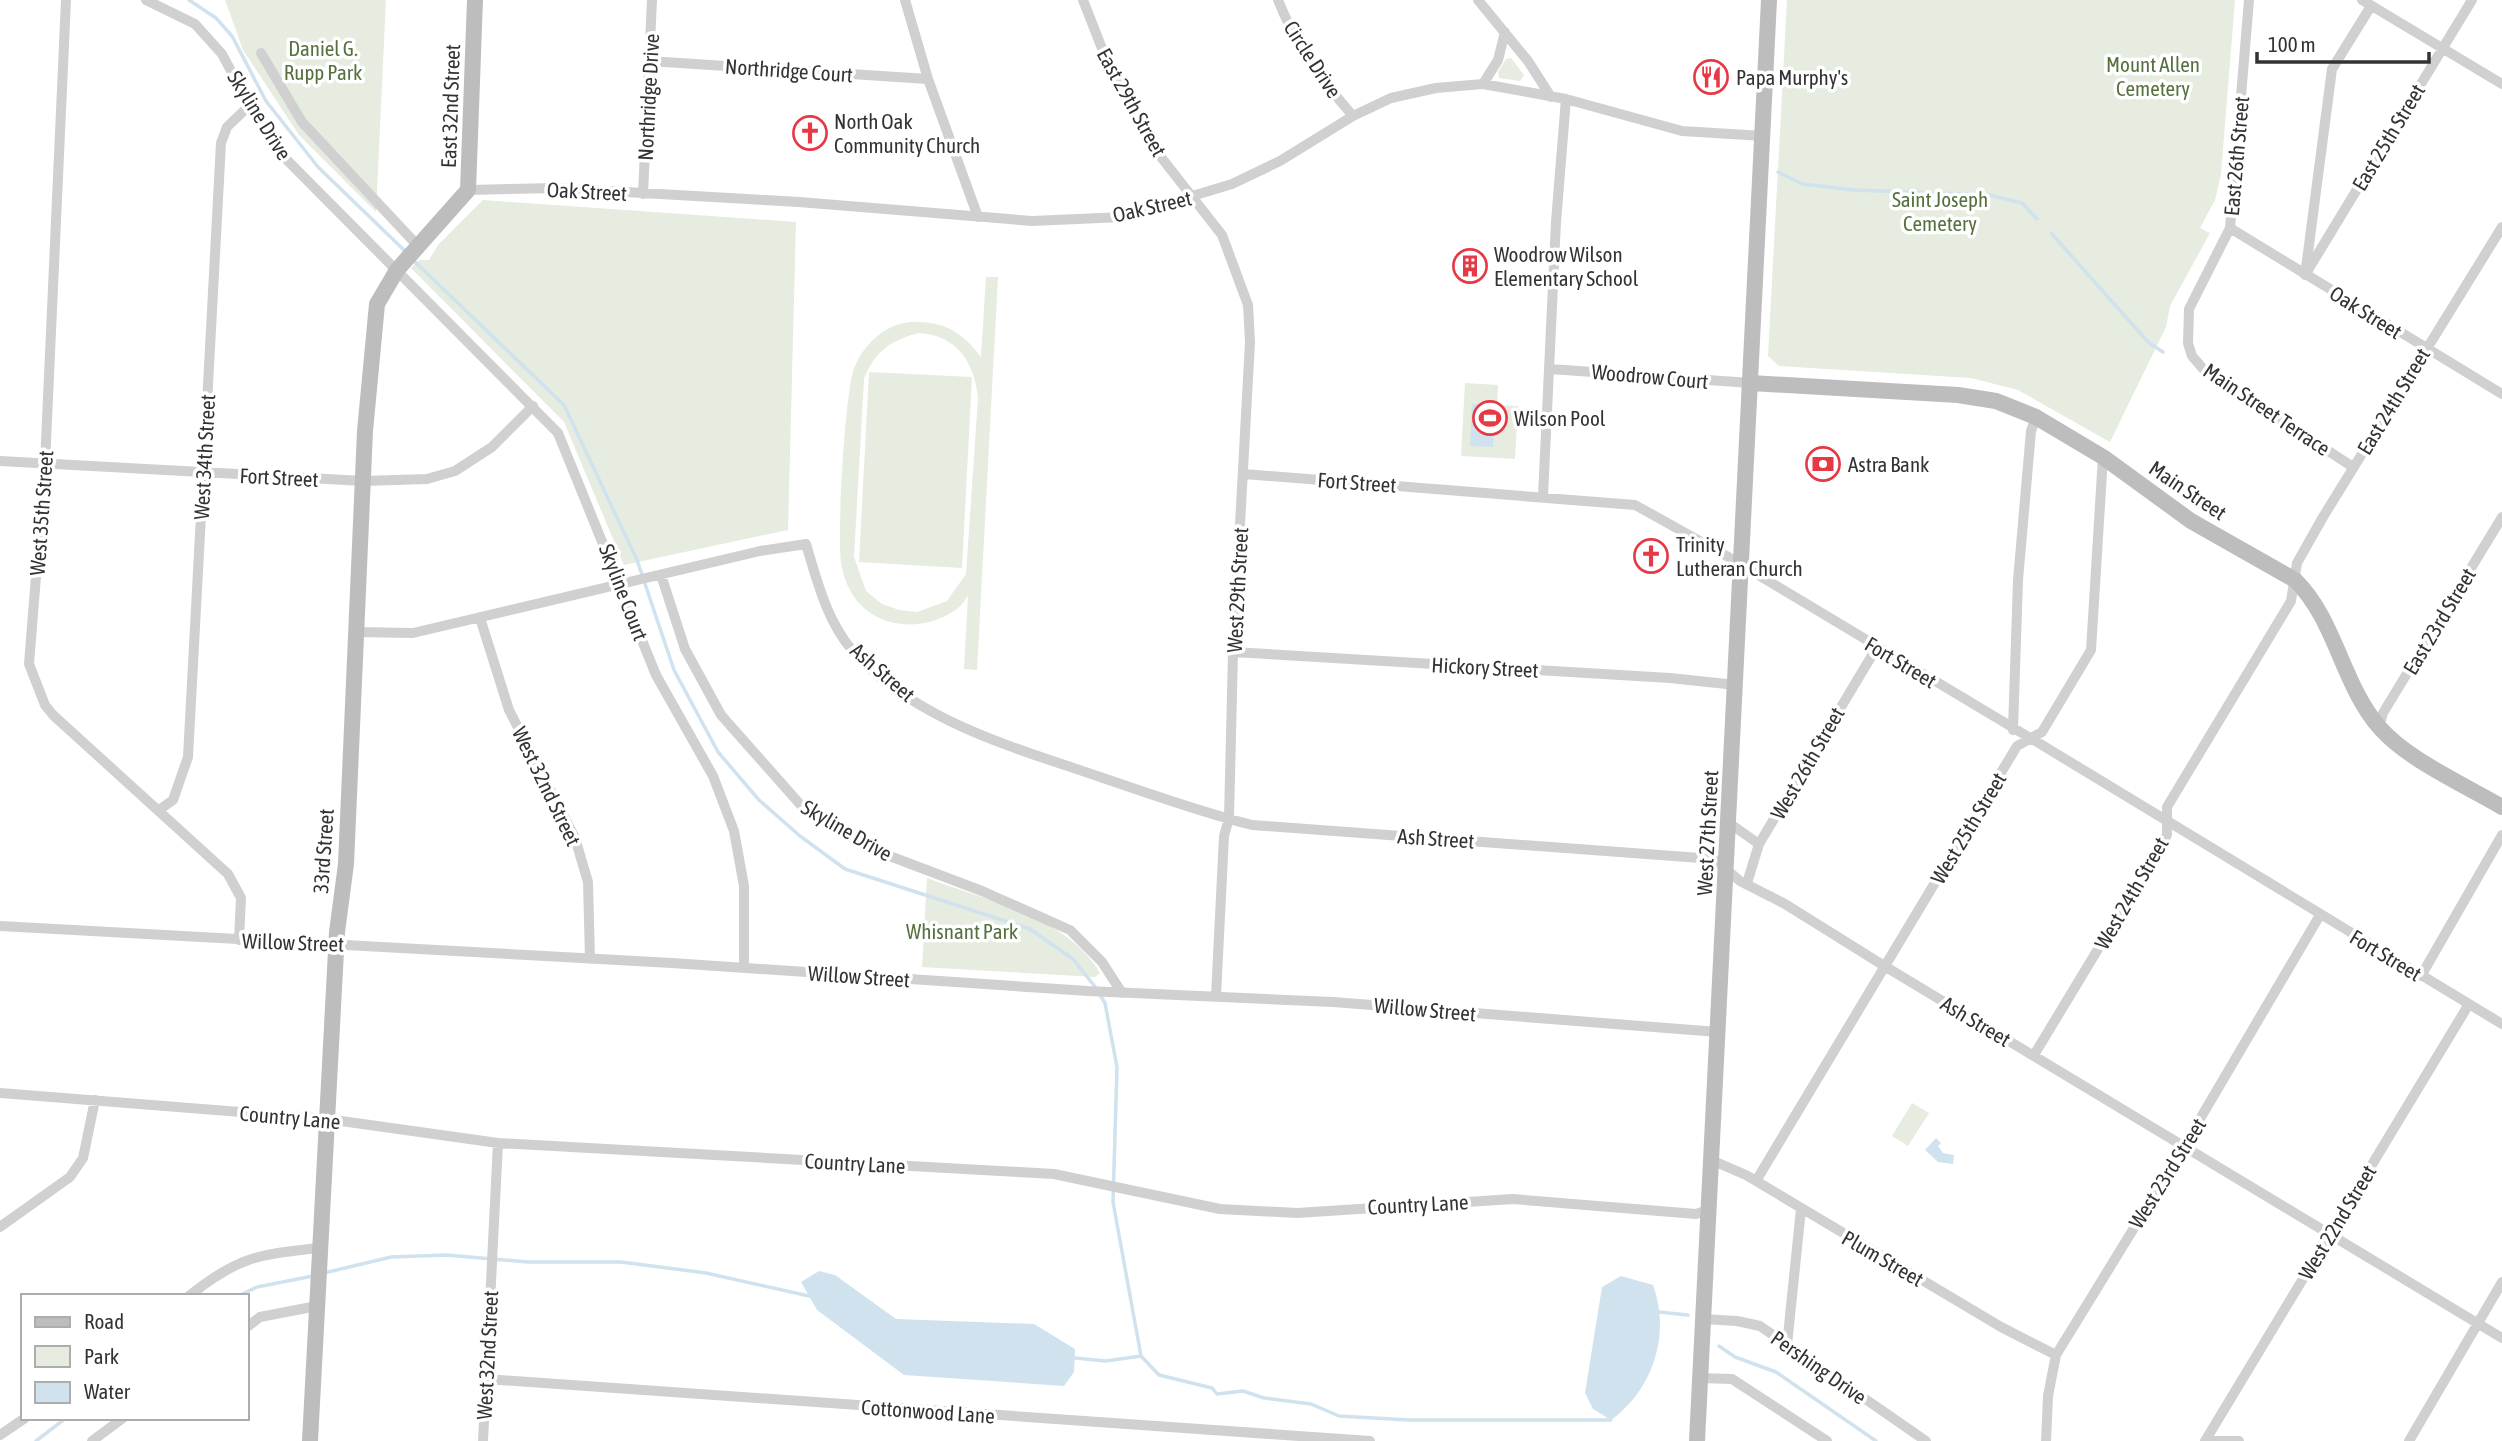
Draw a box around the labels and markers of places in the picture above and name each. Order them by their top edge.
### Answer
restaurant icon: Papa Murphy's [1692,58,1730,96]
place label: Papa Murphy's [1736,65,1848,89]
place label: North Oak Community Church [834,109,980,157]
church icon: North Oak Community Church [791,114,829,152]
place label: Woodrow Wilson Elementary School [1494,242,1639,290]
building icon: Woodrow Wilson Elementary School [1451,247,1489,285]
sports icon: Wilson Pool [1471,399,1509,437]
place label: Wilson Pool [1514,406,1606,430]
bank icon: Astra Bank [1804,445,1842,483]
place label: Astra Bank [1848,452,1929,476]
place label: Trinity Lutheran Church [1676,532,1803,580]
church icon: Trinity Lutheran Church [1632,537,1670,575]

